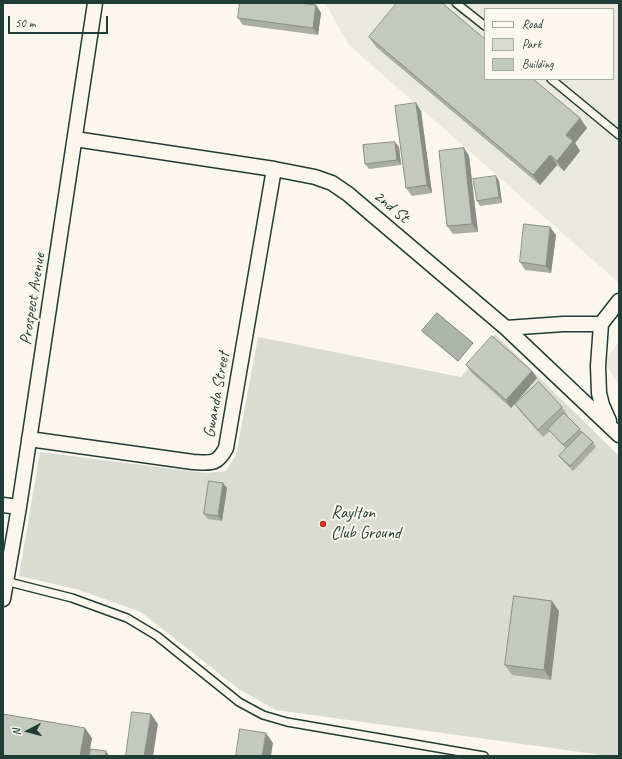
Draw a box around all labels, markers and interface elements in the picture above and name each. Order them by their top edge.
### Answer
scale bar [10,8,110,34]
legend [484,8,614,80]
text: 50 m [15,15,35,31]
text: Road [522,16,542,32]
text: Park [522,36,541,52]
text: Building [522,56,554,72]
street label: 2nd St [369,186,413,228]
street label: Prospect Avenue [16,252,50,346]
street label: Gwanda Street [199,350,235,440]
place label: Raylton Club Ground [331,504,401,544]
marker: Raylton Club Ground [318,519,328,529]
north arrow [8,711,48,751]
text: N [9,728,23,736]

